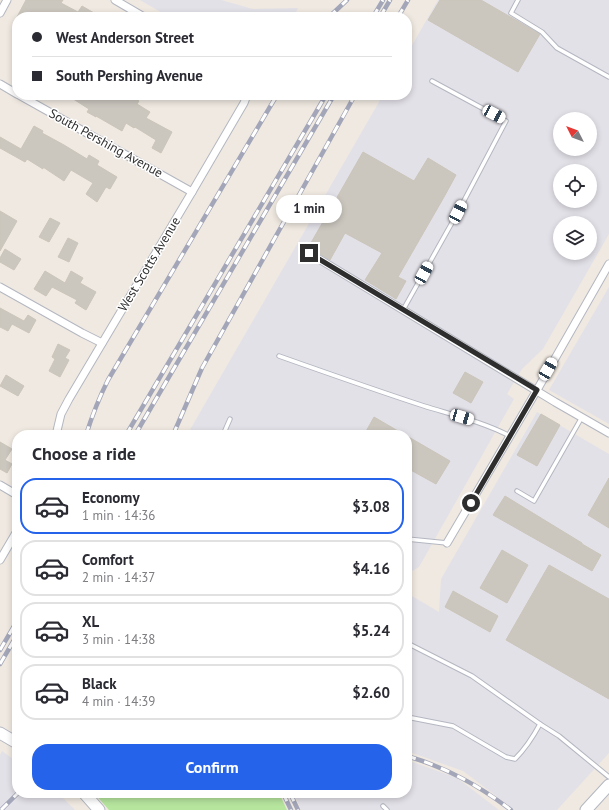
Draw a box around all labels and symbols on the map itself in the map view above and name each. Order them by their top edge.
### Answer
car [481,103,507,125]
street label: South Pershing Avenue [46,105,166,181]
north arrow [553,112,597,156]
callout: 1 min [276,195,342,223]
car [447,199,469,225]
street label: West Scotts Avenue [114,214,184,314]
route end [300,244,318,262]
car [413,260,435,286]
car [537,356,559,382]
car [449,408,475,426]
route start [462,494,480,512]

